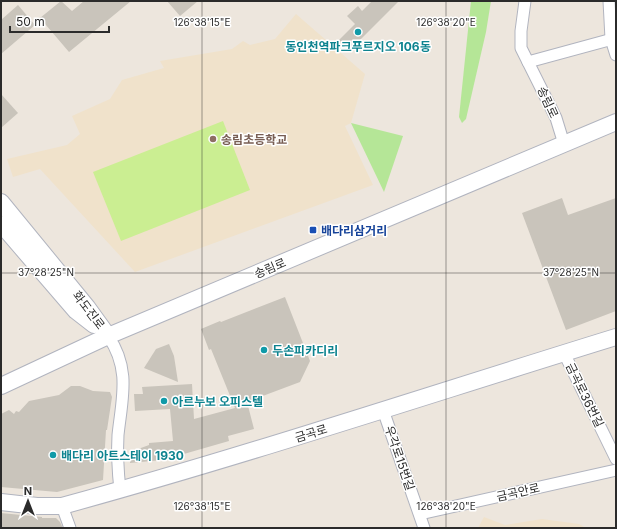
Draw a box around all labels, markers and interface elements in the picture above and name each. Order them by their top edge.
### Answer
scale bar [10,8,109,34]
text: 50 m [16,14,45,29]
text: 126°38'15"E [173,16,231,28]
text: 126°38'20"E [416,16,476,28]
marker: 동인천역파크푸르지오 106동 [353,27,363,37]
place label: 동인천역파크푸르지오 106동 [285,39,431,54]
street label: 송림로 [534,84,562,120]
place label: 송림초등학교 [221,132,287,147]
marker: 송림초등학교 [208,134,218,144]
place label: 배다리삼거리 [321,223,387,238]
marker: 배다리삼거리 [308,225,318,235]
street label: 송림로 [252,255,288,281]
text: 37°28'25"N [18,266,74,278]
text: 37°28'25"N [543,266,599,278]
street label: 화도진로 [70,288,108,332]
place label: 두손피카디리 [272,343,338,358]
marker: 두손피카디리 [259,345,269,355]
street label: 금곡로36번길 [563,360,607,430]
place label: 아르누보 오피스텔 [172,394,263,409]
marker: 아르누보 오피스텔 [159,396,169,406]
street label: 금곡로 [293,421,329,445]
street label: 우각로15번길 [382,424,418,492]
place label: 배다리 아트스테이 1930 [61,448,184,463]
marker: 배다리 아트스테이 1930 [48,450,58,460]
street label: 금곡안로 [495,480,541,504]
north arrow [8,481,48,521]
text: N [24,484,32,498]
text: 126°38'15"E [173,500,231,512]
text: 126°38'20"E [416,500,476,512]

